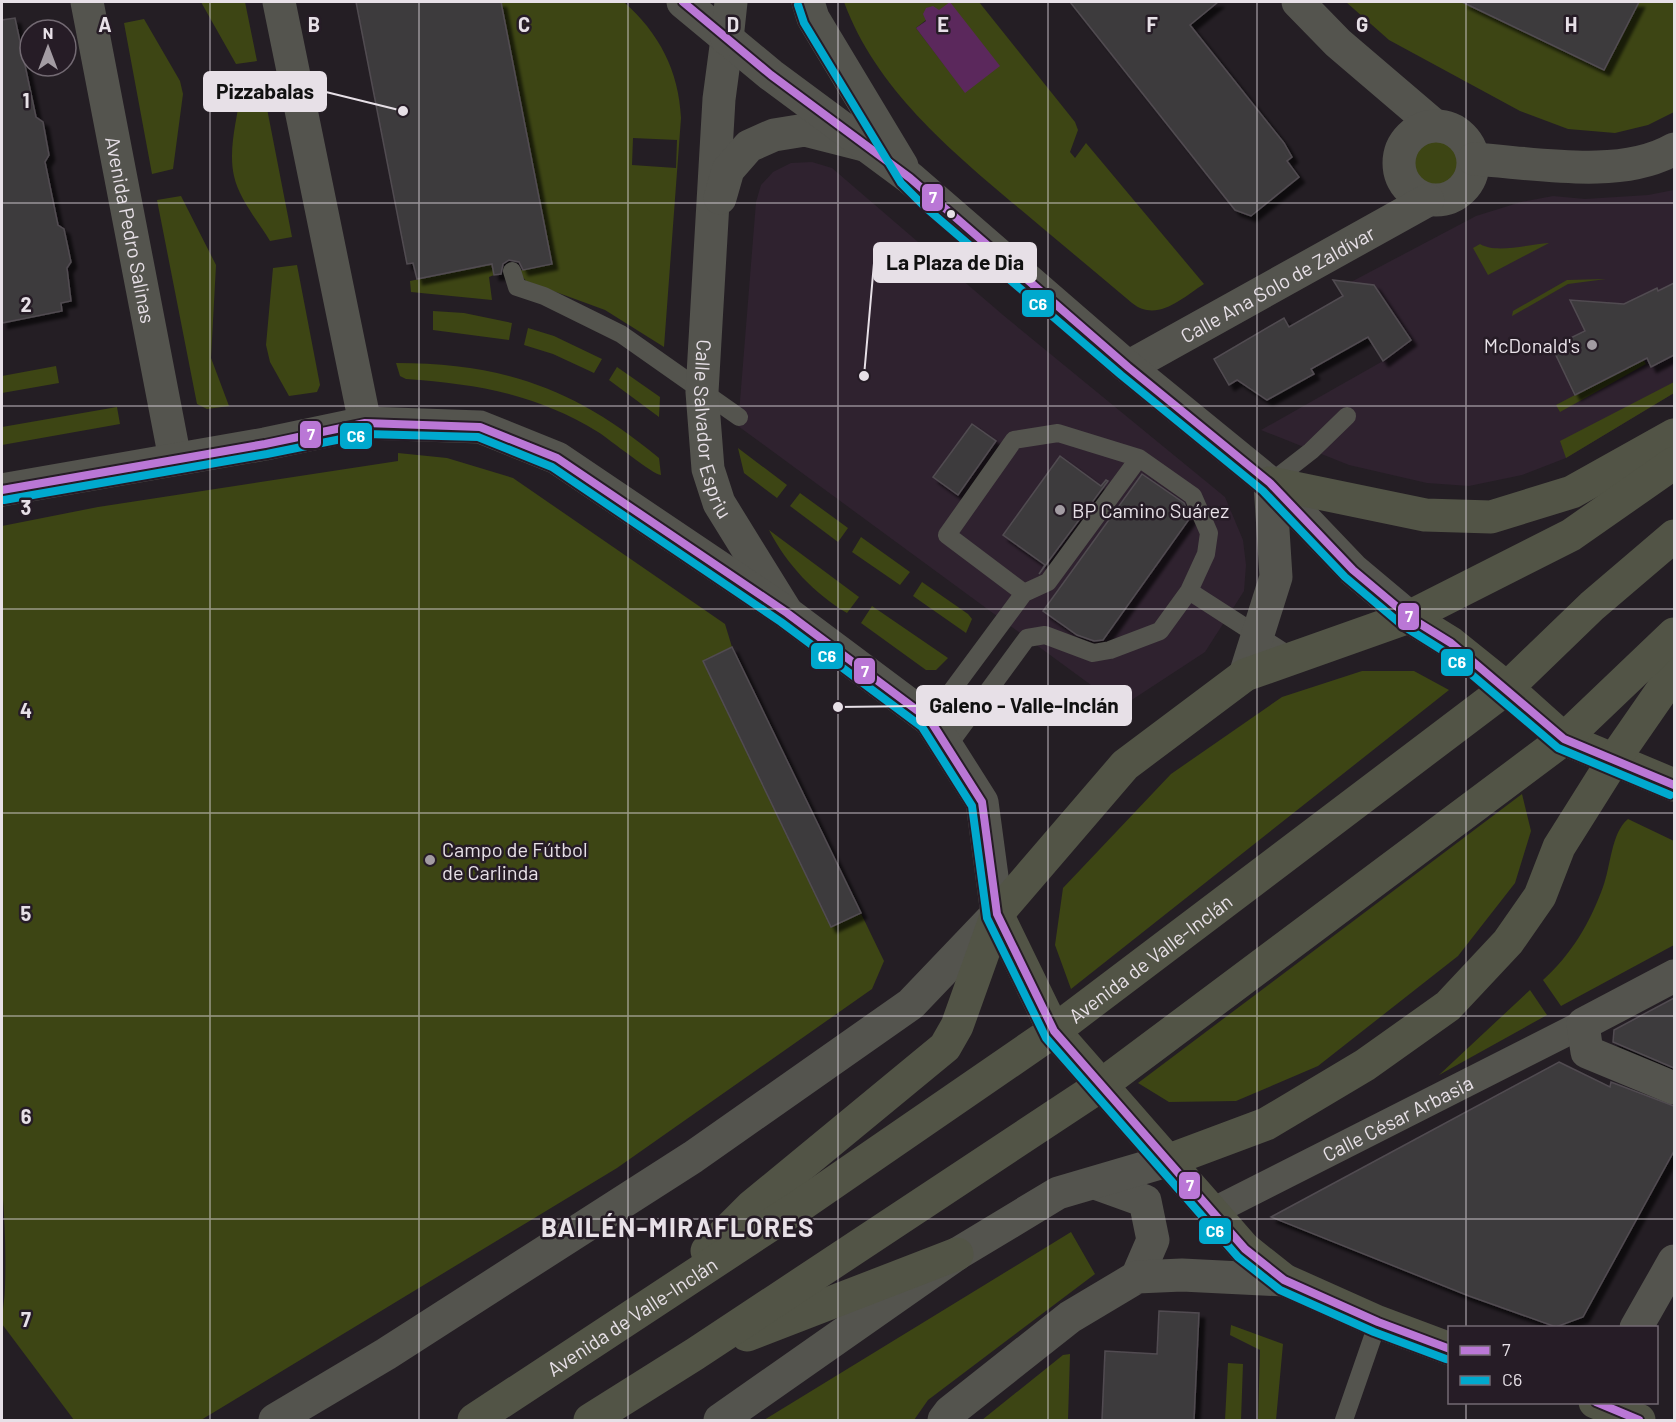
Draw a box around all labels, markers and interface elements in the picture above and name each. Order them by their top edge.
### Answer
text: A [98,12,112,36]
text: B [308,12,320,36]
text: C [518,12,530,36]
text: D [727,12,739,36]
text: E [937,12,949,36]
text: F [1146,12,1158,36]
text: G [1356,12,1368,36]
text: H [1565,12,1577,36]
north arrow [18,18,78,78]
text: N [43,23,53,42]
callout: Pizzabalas [204,72,326,111]
text: Pizzabalas [216,78,314,103]
text: 1 [22,88,30,112]
street label: Avenida Pedro Salinas [101,134,161,325]
line badge: 7 [921,183,944,212]
text: 7 [929,187,937,206]
unlabelled marker [945,208,957,220]
street label: Calle Ana Solo de Zaldívar [1176,220,1379,348]
callout: La Plaza de Dia [874,243,1036,282]
text: La Plaza de Dia [886,249,1024,274]
line badge: C6 [1021,289,1055,318]
text: 2 [20,292,32,316]
text: C6 [1029,294,1048,313]
place label: McDonald's [1484,333,1580,357]
marker: McDonald's [1585,338,1599,352]
street label: Calle Salvador Espriu [690,339,737,523]
line badge: 7 [299,420,322,449]
line badge: C6 [339,422,373,450]
text: 7 [307,424,315,443]
text: C6 [347,426,366,445]
text: 3 [21,495,31,519]
place label: BP Camino Suárez [1072,498,1229,522]
marker: BP Camino Suárez [1053,503,1067,517]
line badge: 7 [1397,602,1420,631]
text: 7 [1405,606,1413,625]
line badge: C6 [810,642,844,670]
text: C6 [818,646,837,665]
line badge: C6 [1440,648,1474,677]
text: C6 [1448,652,1467,671]
line badge: 7 [853,657,876,685]
text: 7 [861,661,869,680]
callout: Galeno - Valle-Inclán [917,686,1131,725]
text: Galeno - Valle-Inclán [929,692,1119,717]
text: 4 [20,698,32,722]
place label: Campo de Fútbol de Carlinda [442,837,588,884]
marker: Campo de Fútbol de Carlinda [423,853,437,867]
street label: Avenida de Valle-Inclán [1064,889,1237,1028]
text: 5 [21,901,32,925]
street label: Calle César Arbasia [1318,1070,1477,1166]
text: 6 [21,1104,32,1128]
line badge: 7 [1178,1171,1201,1200]
text: 7 [1186,1175,1194,1194]
district label: BAILÉN-MIRAFLORES [541,1211,815,1242]
line badge: C6 [1198,1217,1232,1245]
text: C6 [1206,1221,1225,1240]
street label: Avenida de Valle-Inclán [542,1252,722,1381]
text: 7 [21,1307,31,1331]
legend [1448,1326,1658,1404]
text: 7 [1502,1338,1511,1360]
text: C6 [1502,1368,1522,1390]

